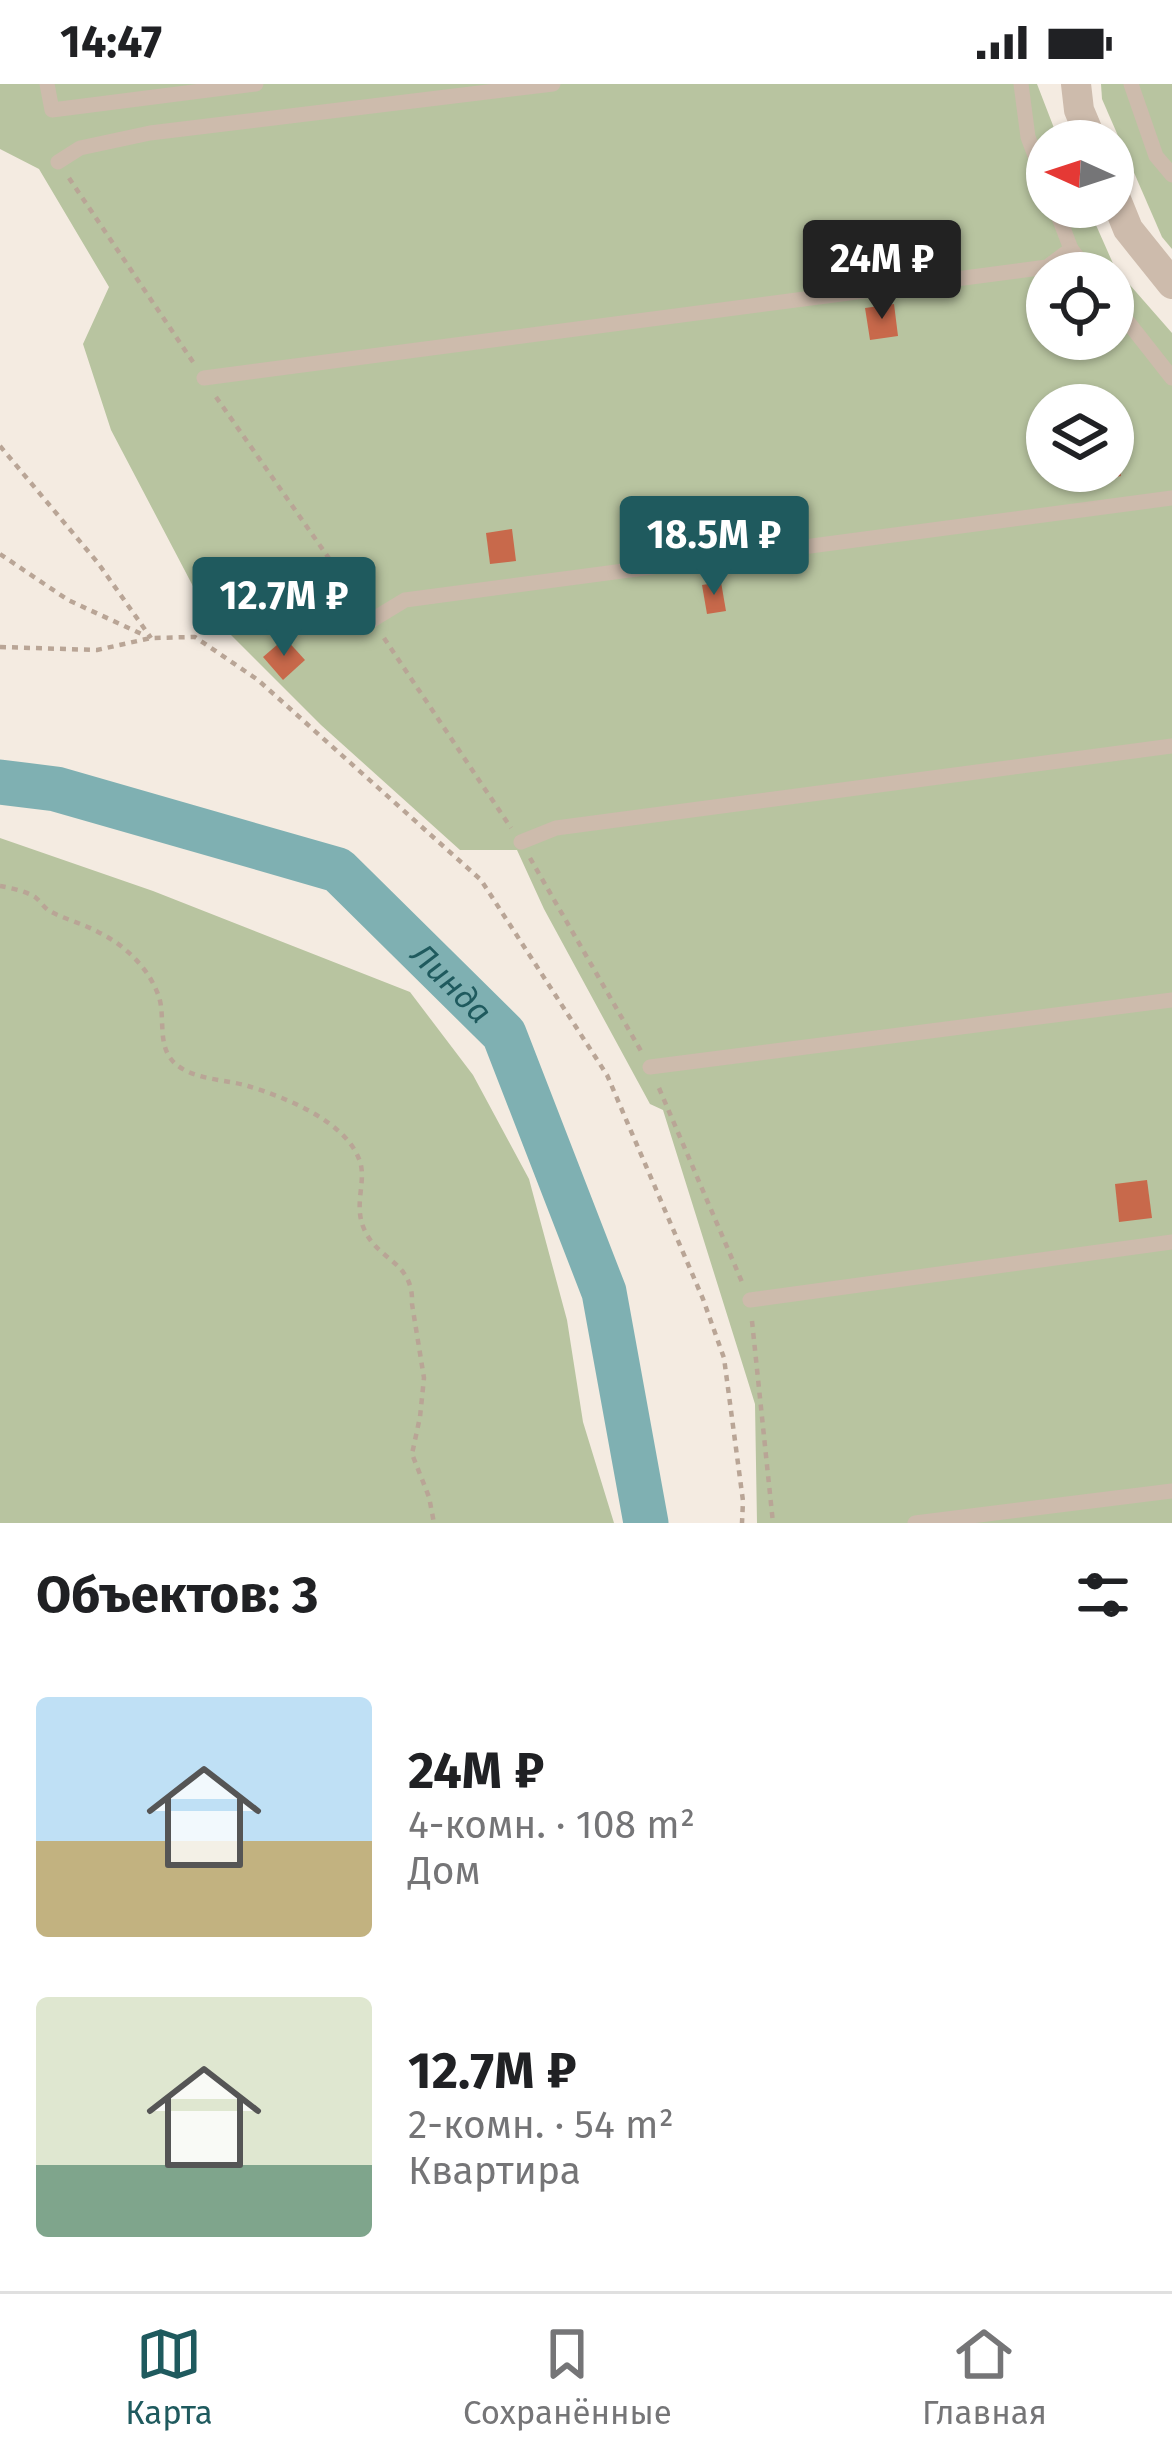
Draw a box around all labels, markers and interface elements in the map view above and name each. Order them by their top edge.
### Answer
text: 14:47 [60,15,162,69]
north arrow [1026,120,1134,228]
map controls [1026,120,1134,492]
pin: 24M ₽ [798,220,966,322]
text: 24M ₽ [830,236,934,282]
button: locate [1026,252,1134,360]
button: layers [1026,384,1134,492]
pin: 18.5M ₽ [603,496,825,598]
text: 18.5M ₽ [647,512,781,558]
pin: 12.7M ₽ [173,557,395,659]
text: 12.7M ₽ [220,573,348,619]
water label: Линда [402,934,500,1032]
icon: filters [1070,1562,1136,1628]
text: Объектов: 3 [36,1564,319,1626]
text: 24M ₽ [408,1740,544,1802]
icon: home [132,1745,276,1889]
text: 4-комн. · 108 m² [408,1802,695,1848]
text: Дом [408,1848,481,1894]
text: 12.7M ₽ [408,2040,577,2102]
icon: home [132,2045,276,2189]
text: 2-комн. · 54 m² [408,2102,674,2148]
text: Квартира [408,2148,581,2194]
tab: Карта [125,2321,213,2433]
tab: Сохранённые [463,2321,672,2433]
tab: Главная [922,2321,1047,2433]

